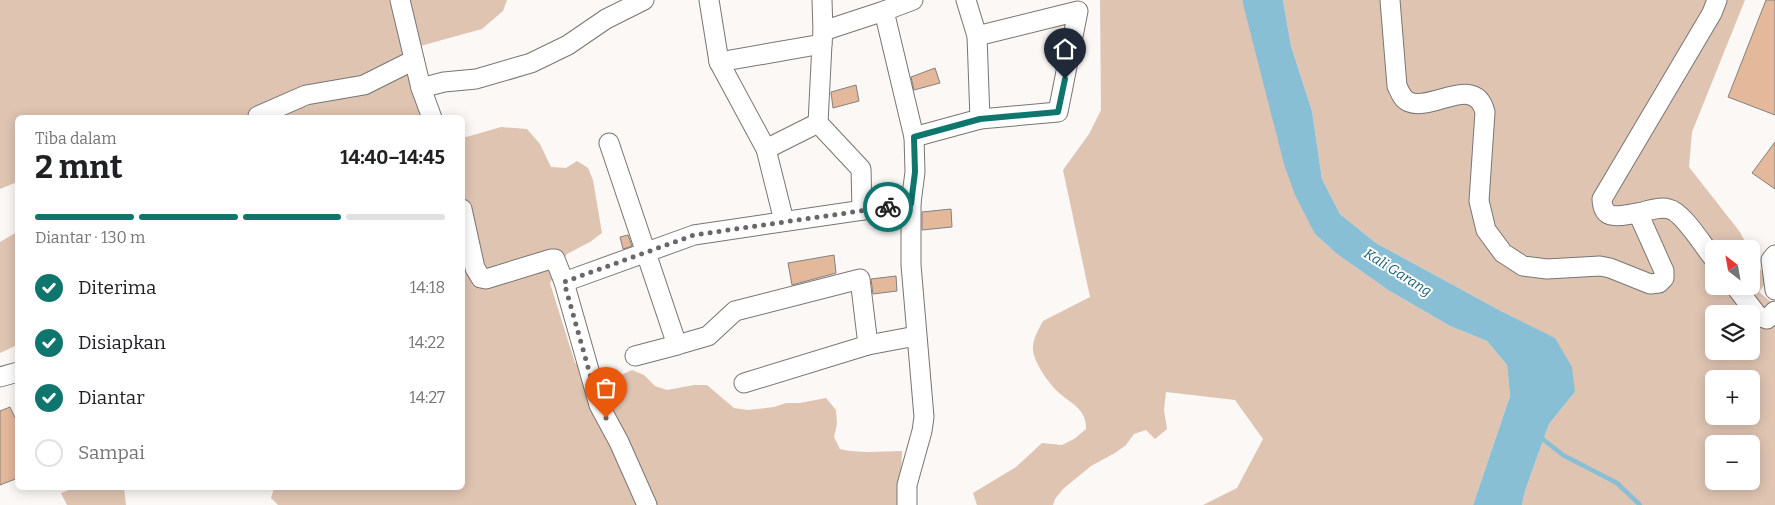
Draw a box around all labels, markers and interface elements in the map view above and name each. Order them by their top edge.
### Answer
pin [1044,28,1086,79]
icon: home [1051,35,1079,63]
text: Tiba dalam [35,129,116,148]
text: 14:40–14:45 [340,146,445,169]
text: 2 mnt [35,148,123,186]
courier [863,182,913,232]
icon: bike [874,193,902,221]
text: Diantar · 130 m [35,228,145,247]
north arrow [1705,240,1760,295]
map controls [1705,240,1760,490]
water label: Kali Garang [1361,245,1435,300]
icon: check [35,274,63,302]
text: Diterima [78,276,156,299]
text: 14:18 [410,278,445,297]
button: layers [1705,305,1760,360]
icon: check [35,329,63,357]
text: Disiapkan [78,331,166,354]
text: 14:22 [408,333,445,352]
pin [585,367,627,418]
button: + [1705,370,1760,425]
icon: bag [592,374,620,402]
icon: check [35,384,63,412]
text: Diantar [78,386,145,409]
text: 14:27 [409,388,445,407]
button: − [1705,435,1760,490]
text: Sampai [78,441,145,464]

